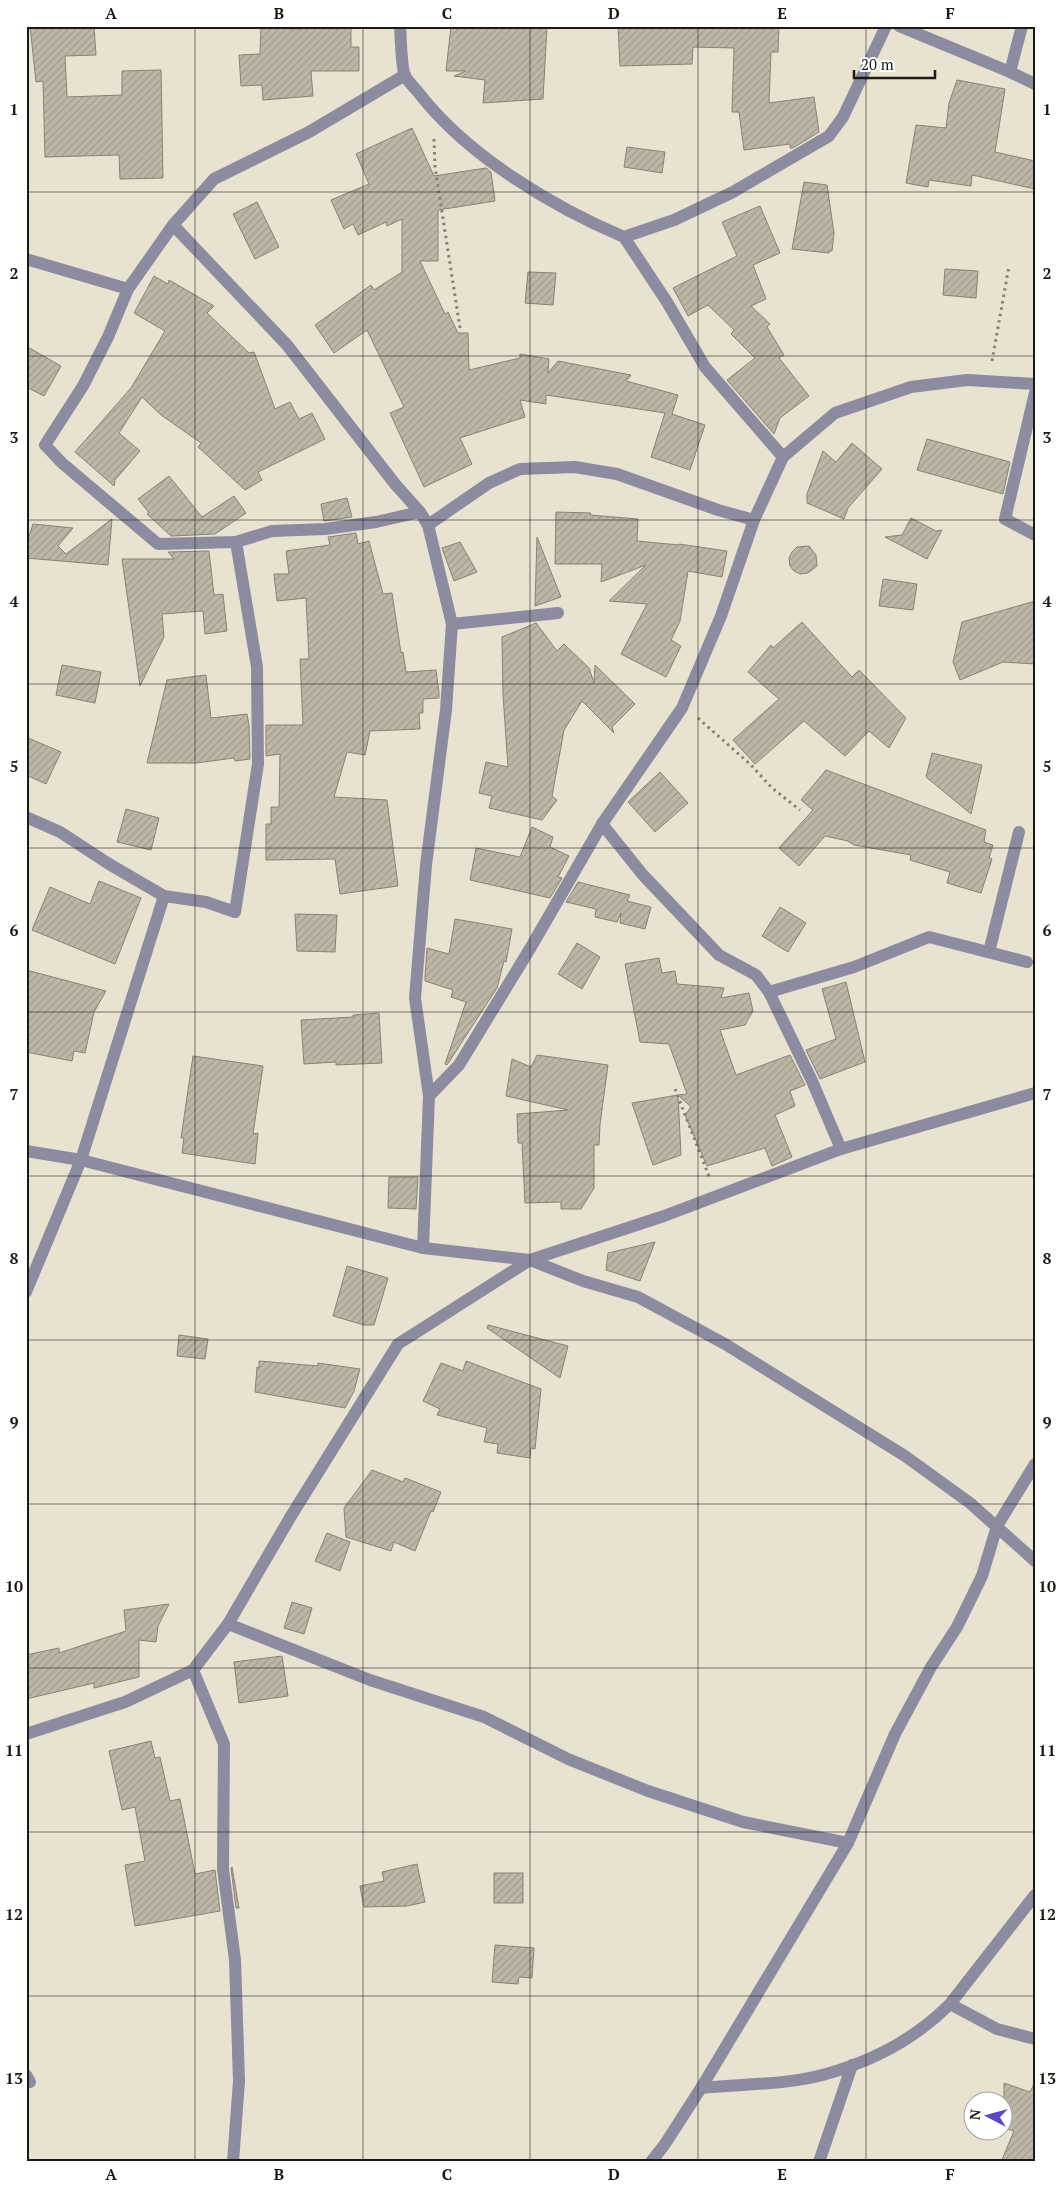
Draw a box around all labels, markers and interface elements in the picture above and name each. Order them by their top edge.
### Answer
text: A [105,2,117,24]
text: B [274,2,284,24]
text: C [442,2,452,24]
text: D [608,2,620,24]
text: E [777,2,787,24]
text: F [945,2,955,24]
scale bar [854,48,935,80]
text: 20 m [861,54,894,74]
text: 1 [9,98,19,120]
text: 1 [1042,98,1052,120]
text: 2 [9,262,19,284]
text: 2 [1042,262,1052,284]
text: 3 [9,426,19,448]
text: 3 [1042,426,1052,448]
text: 4 [9,590,19,612]
text: 4 [1042,590,1052,612]
text: 5 [9,755,19,777]
text: 5 [1042,755,1052,777]
text: 6 [9,919,19,941]
text: 6 [1042,919,1052,941]
text: 7 [9,1083,19,1105]
text: 7 [1042,1083,1052,1105]
text: 8 [9,1247,19,1269]
text: 8 [1042,1247,1052,1269]
text: 9 [9,1411,19,1433]
text: 9 [1042,1411,1052,1433]
text: 10 [5,1575,23,1597]
text: 10 [1038,1575,1056,1597]
text: 11 [5,1739,23,1761]
text: 11 [1038,1739,1056,1761]
text: 12 [5,1903,23,1925]
text: 12 [1038,1903,1056,1925]
text: 13 [5,2067,23,2089]
text: 13 [1038,2067,1056,2089]
north arrow [964,2090,1014,2140]
text: N [965,2108,985,2121]
text: A [105,2163,117,2185]
text: B [274,2163,284,2185]
text: C [442,2163,452,2185]
text: D [608,2163,620,2185]
text: E [777,2163,787,2185]
text: F [945,2163,955,2185]

